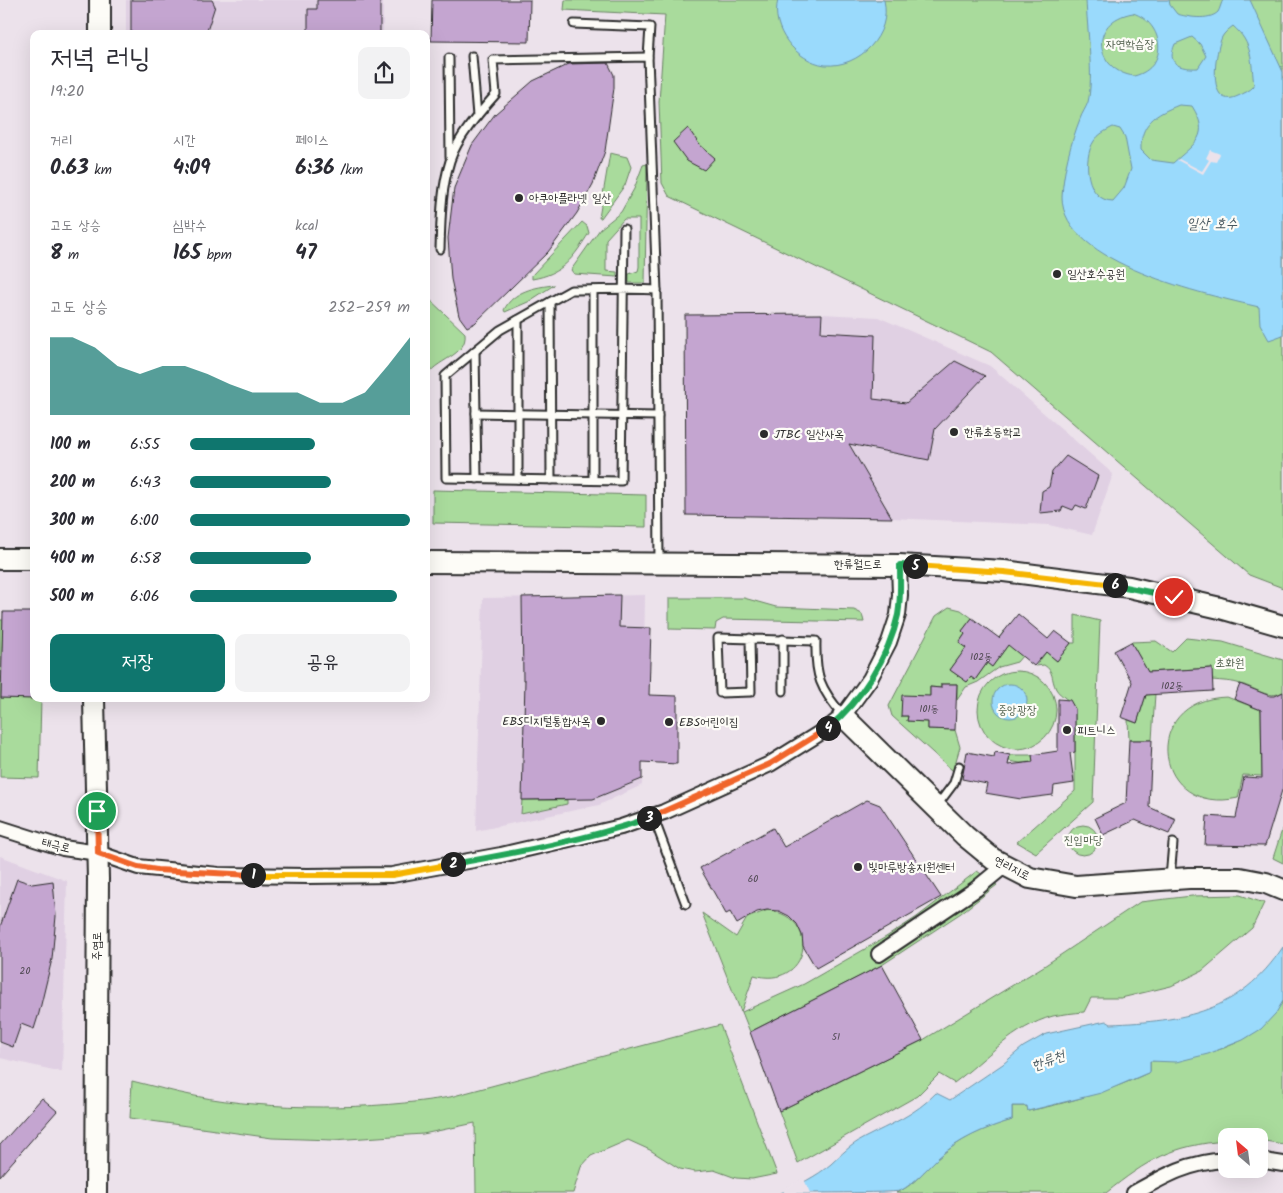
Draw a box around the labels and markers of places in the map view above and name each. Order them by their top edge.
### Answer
place label: 아쿠아플라넷 일산 [529,189,611,208]
marker: 아쿠아플라넷 일산 [513,192,525,204]
place label: 일산호수공원 [1067,265,1125,284]
marker: 일산호수공원 [1051,268,1063,280]
place label: 한류초등학교 [964,423,1022,442]
place label: JTBC 일산사옥 [774,425,844,444]
marker: 한류초등학교 [948,426,960,438]
marker: JTBC 일산사옥 [758,428,770,440]
pin: 5 [902,554,928,578]
pin: 6 [1102,572,1128,598]
pin [1153,576,1195,618]
place label: EBS디지털통합사옥 [502,712,591,731]
place label: EBS어린이집 [679,713,739,732]
marker: EBS디지털통합사옥 [595,715,607,727]
marker: EBS어린이집 [663,716,675,728]
pin: 4 [816,716,840,740]
place label: 피트니스 [1077,721,1116,740]
marker: 피트니스 [1061,724,1073,736]
pin [76,790,118,832]
pin: 3 [636,806,662,830]
pin: 2 [440,852,466,876]
place label: 빛마루방송지원센터 [868,858,955,877]
marker: 빛마루방송지원센터 [852,861,864,873]
pin: 1 [240,862,266,888]

